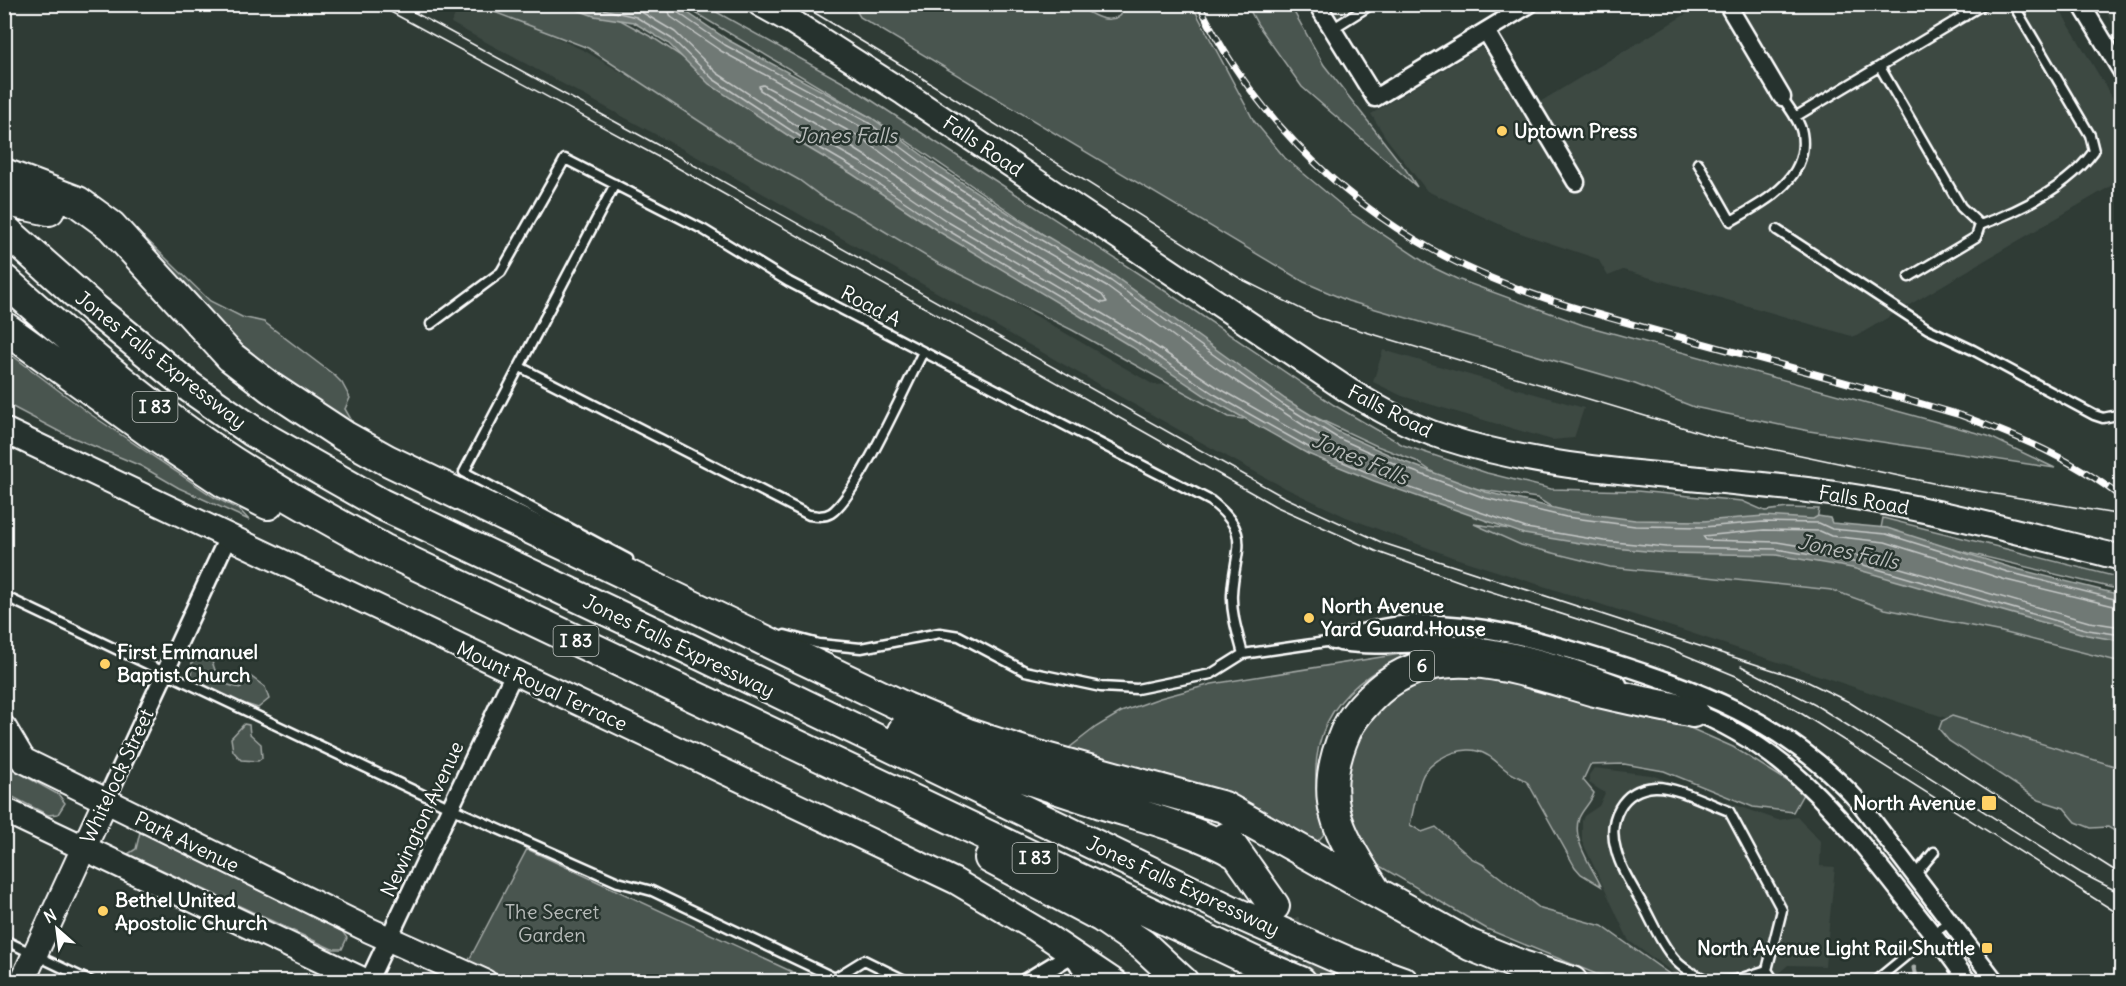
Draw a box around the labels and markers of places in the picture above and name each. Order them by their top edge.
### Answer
place label: Uptown Press [1514,118,1637,143]
marker: Uptown Press [1495,124,1509,138]
place label: North Avenue Yard Guard House [1320,593,1486,641]
marker: North Avenue Yard Guard House [1302,611,1316,625]
place label: First Emmanuel Baptist Church [117,639,258,687]
marker: First Emmanuel Baptist Church [98,657,112,671]
place label: North Avenue [1853,790,1976,815]
marker: North Avenue [1980,794,1998,812]
place label: Bethel United Apostolic Church [115,887,268,935]
marker: Bethel United Apostolic Church [96,904,110,918]
place label: North Avenue Light Rail Shuttle [1697,935,1975,960]
marker: North Avenue Light Rail Shuttle [1980,941,1994,955]

